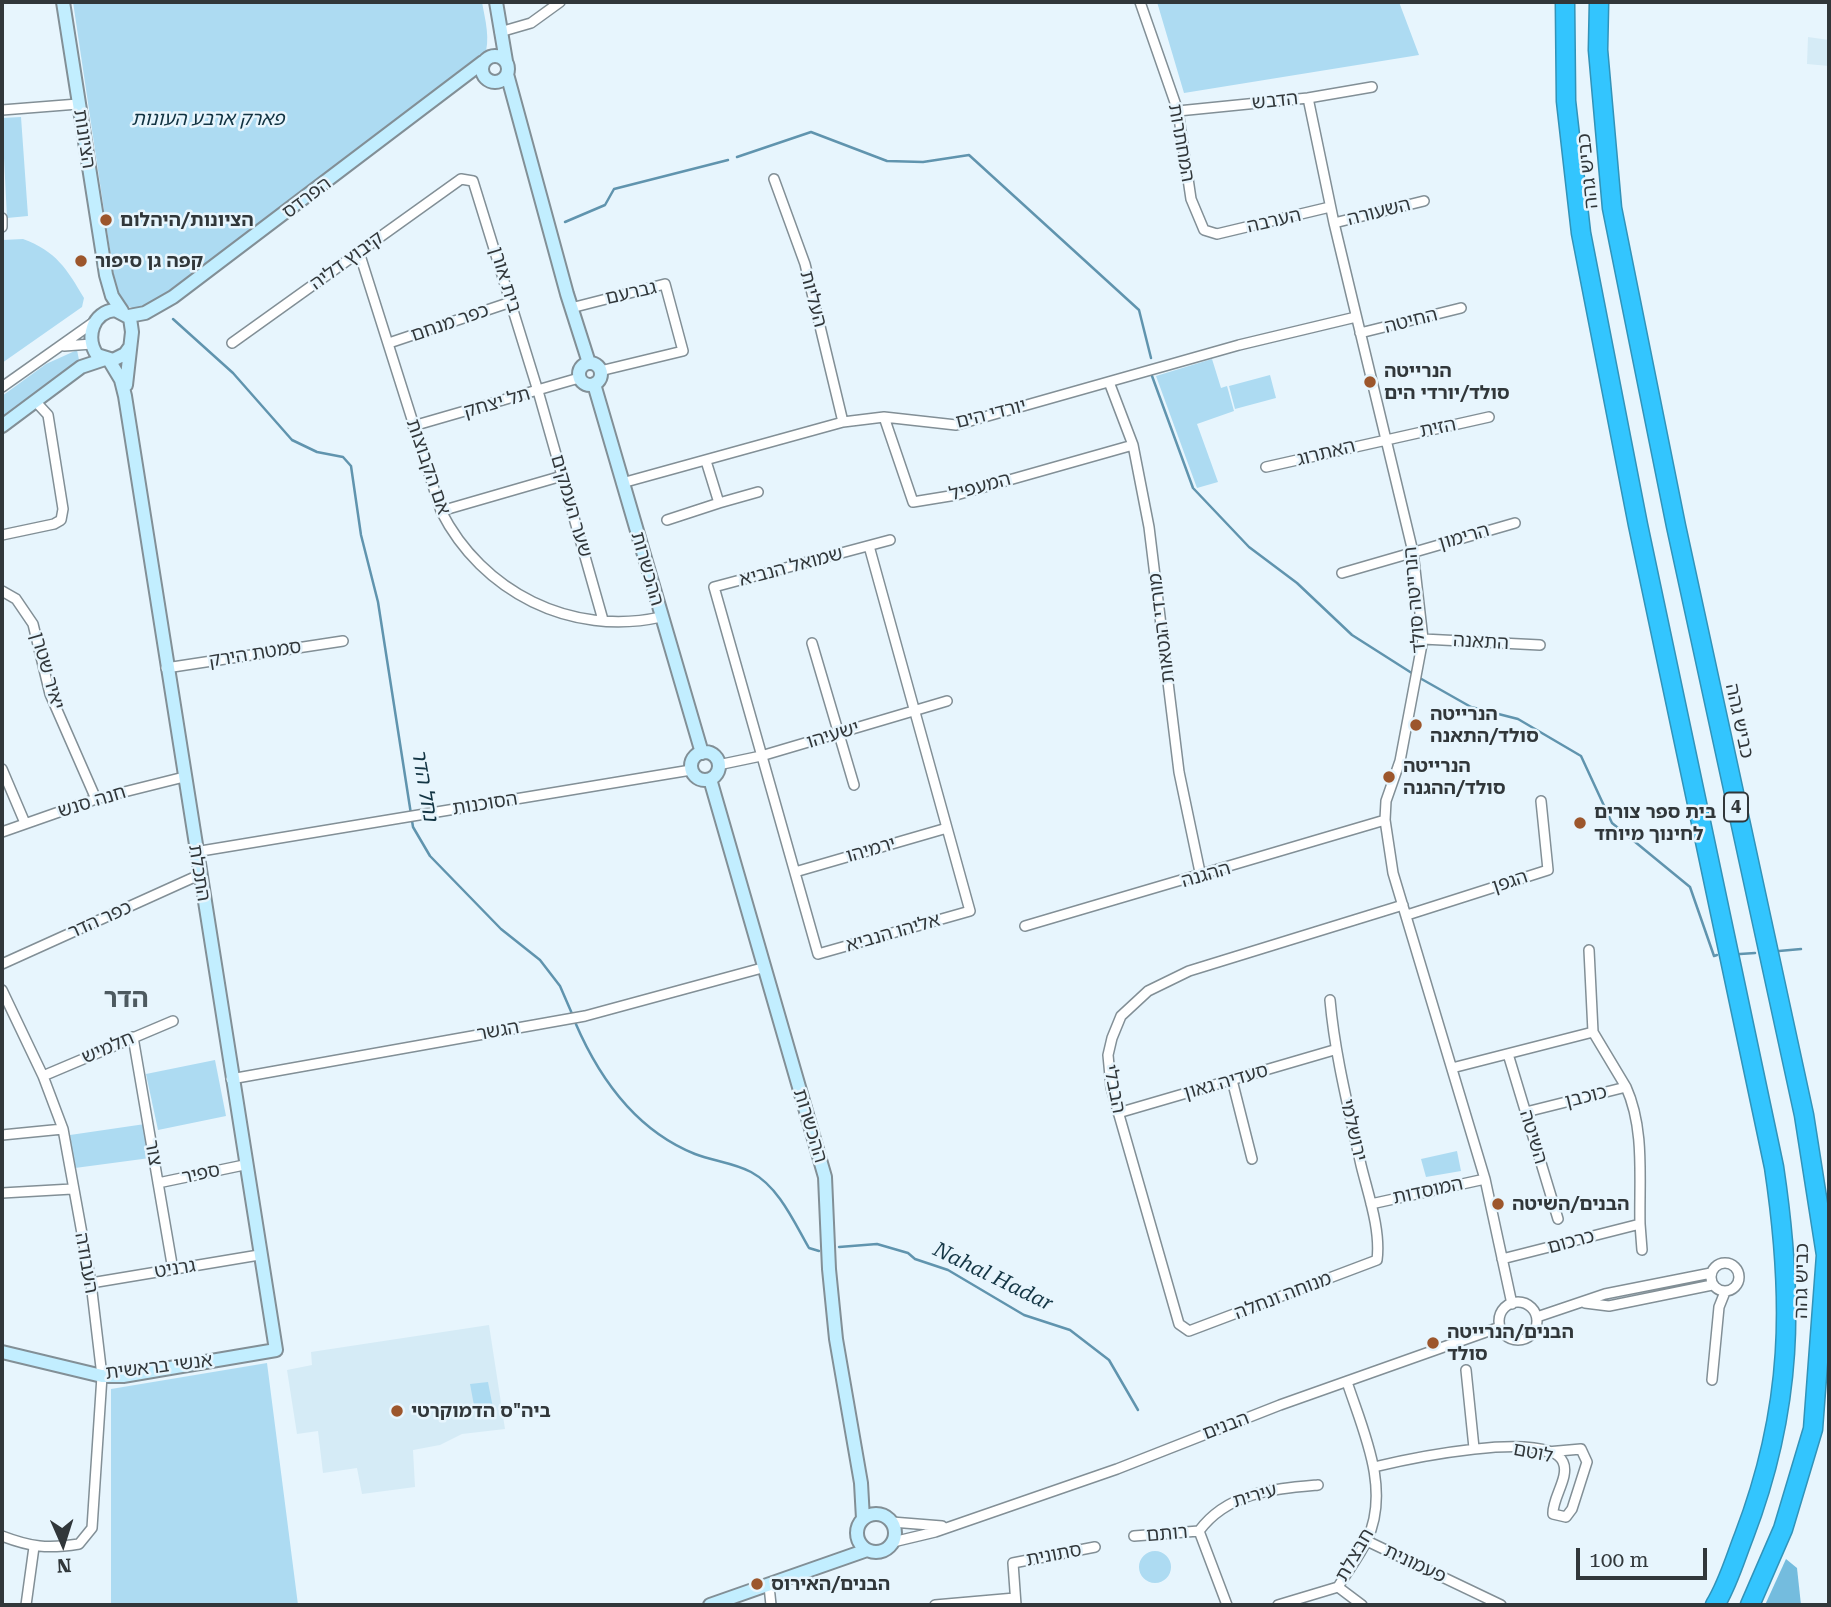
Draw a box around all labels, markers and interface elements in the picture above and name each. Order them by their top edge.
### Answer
street label: הדבש [1251,87,1299,115]
street label: המחתרות [1163,102,1199,184]
street label: הציונות [68,108,100,170]
park label: פארק ארבע העונות [131,108,285,130]
street label: כביש גהה [1573,132,1603,210]
street label: הפרדס [278,172,336,224]
street label: השעורה [1345,193,1413,231]
street label: הערבה [1245,204,1303,238]
place label: הציונות/היהלום [120,209,254,231]
marker: הציונות/היהלום [98,212,114,228]
street label: קיבוץ דליה [306,227,388,295]
street label: בית אורן [484,244,526,316]
place label: קפה גן סיפור [95,250,203,272]
marker: קפה גן סיפור [73,253,89,269]
street label: העליות [795,268,831,330]
street label: גברעם [603,276,659,310]
street label: כפר מנחם [408,299,492,347]
street label: החיטה [1382,303,1440,339]
place label: הנרייטה סולד/יורדי הים [1384,360,1510,404]
marker: הנרייטה סולד/יורדי הים [1362,374,1378,390]
street label: תל יצחק [461,383,533,423]
street label: יורדי הים [953,394,1029,434]
street label: הזית [1418,413,1458,443]
street label: אם הקבוצות [401,416,455,518]
street label: האתרוג [1294,435,1358,471]
street label: שער העמקים [545,452,597,560]
street label: המעפיל [947,468,1013,506]
street label: הרימון [1436,519,1492,555]
street label: ההכשרות [626,529,668,609]
street label: שמואל הנביא [737,542,845,592]
street label: הנרייטה סולד [1399,546,1431,654]
street label: מורדי הגטאות [1144,572,1180,684]
street label: התאנה [1452,629,1510,655]
street label: יאיר שטרן [25,630,69,712]
street label: סמטת הירק [207,635,303,673]
street label: כביש גהה [1720,682,1758,760]
place label: הנרייטה סולד/התאנה [1430,703,1539,747]
street label: ישעיהו [804,716,862,754]
marker: הנרייטה סולד/התאנה [1408,717,1424,733]
water label: נחל הדר [405,747,443,823]
place label: הנרייטה סולד/ההגנה [1403,755,1506,799]
marker: הנרייטה סולד/ההגנה [1381,769,1397,785]
street label: חנה סנש [55,781,129,823]
street label: הסוכנות [451,788,519,820]
road number: 4 [1724,792,1748,822]
place label: בית ספר צורים לחינוך מיוחד [1594,801,1716,845]
marker: בית ספר צורים לחינוך מיוחד [1572,815,1588,831]
street label: ירמיהו [844,832,898,868]
street label: התכלת [183,843,215,903]
street label: ההגנה [1179,857,1233,893]
street label: הגפן [1489,866,1531,898]
street label: כפר הדר [65,896,135,944]
street label: אליהו הנביא [843,909,943,957]
district label: הדר [103,983,149,1015]
street label: הגשר [475,1016,521,1046]
street label: חלמיש [78,1027,138,1069]
street label: סעדיה גאון [1181,1059,1271,1105]
street label: הבבלי [1098,1063,1130,1115]
street label: כוכבן [1563,1081,1609,1113]
street label: ההכשרות [788,1086,832,1166]
street label: ירושלמי [1335,1097,1371,1163]
street label: השיטה [1514,1107,1552,1167]
street label: צור [140,1138,166,1168]
street label: ספיר [180,1159,222,1189]
street label: המוסדות [1391,1172,1465,1210]
place label: הבנים/השיטה [1512,1193,1630,1215]
marker: הבנים/השיטה [1490,1196,1506,1212]
street label: כרכום [1545,1225,1597,1259]
street label: העבודה [69,1231,103,1295]
water label: Nahal Hadar [929,1237,1057,1317]
street label: כביש גהה [1790,1243,1814,1319]
street label: גרניט [153,1254,197,1284]
street label: מנוחה ונחלה [1231,1267,1335,1325]
place label: הבנים/הנרייטה סולד [1447,1321,1574,1365]
marker: הבנים/הנרייטה סולד [1425,1335,1441,1351]
street label: אנשי בראשית [104,1349,214,1385]
place label: ביה"ס הדמוקרטי [411,1400,551,1422]
marker: ביה"ס הדמוקרטי [389,1403,405,1419]
street label: הבנים [1200,1407,1252,1445]
street label: לוטם [1511,1438,1555,1468]
street label: עירית [1230,1479,1280,1513]
north arrow [28,1509,98,1579]
street label: רותם [1145,1521,1189,1547]
street label: חבצלת [1331,1525,1379,1585]
scale bar [1579,1534,1710,1578]
street label: סתונית [1024,1538,1084,1572]
street label: פעמונית [1380,1540,1450,1588]
text: 100 m [1589,1548,1649,1572]
text: N [56,1554,72,1577]
place label: הבנים/האירוס [771,1573,890,1595]
marker: הבנים/האירוס [749,1576,765,1592]

